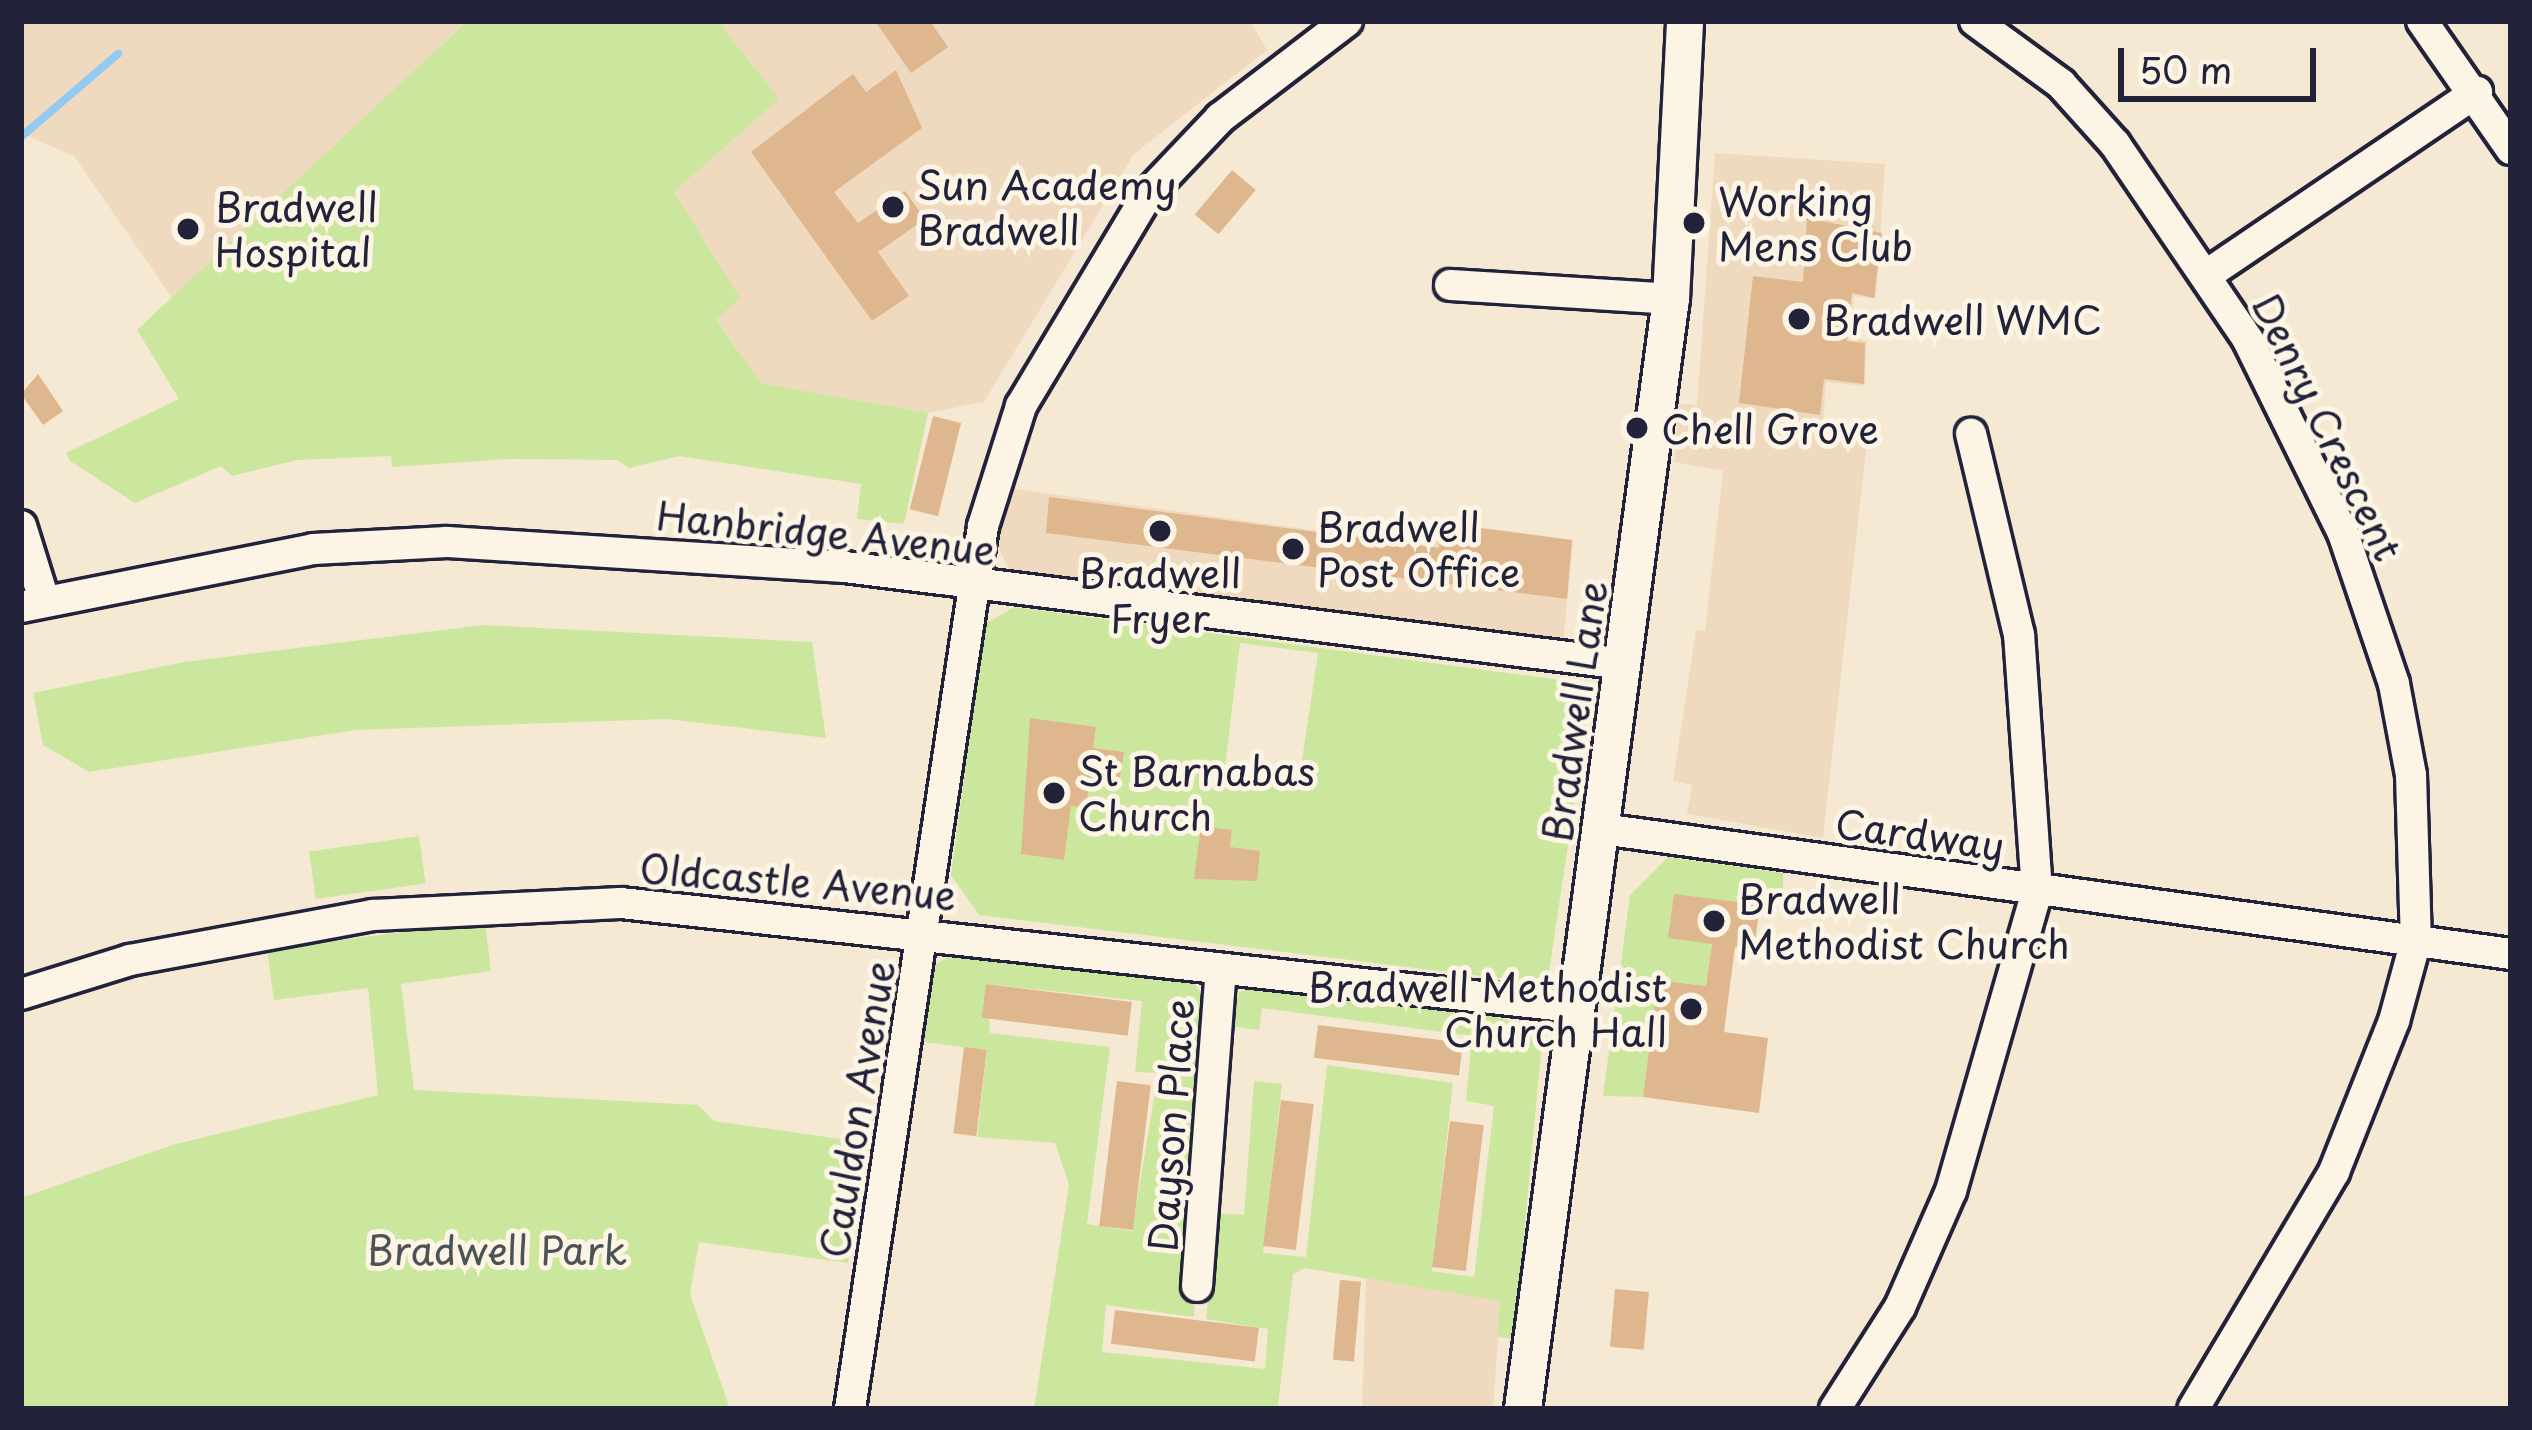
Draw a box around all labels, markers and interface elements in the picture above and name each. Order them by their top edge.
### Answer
scale bar [2124,24,2322,98]
text: 50 m [2139,42,2232,96]
place label: Sun Academy Bradwell [917,162,1175,253]
place label: Working Mens Club [1718,178,1912,269]
place label: Bradwell Hospital [215,184,378,275]
marker: Sun Academy Bradwell [880,194,906,220]
marker: Working Mens Club [1681,210,1707,236]
marker: Bradwell Hospital [172,213,204,245]
street label: Denry Crescent [2243,286,2413,568]
place label: Bradwell WMC [1823,296,2105,342]
marker: Bradwell WMC [1786,306,1812,332]
place label: Chell Grove [1661,405,1881,451]
marker: Chell Grove [1624,415,1650,441]
street label: Hanbridge Avenue [655,491,997,573]
place label: Bradwell Post Office [1317,504,1521,595]
marker: Bradwell Fryer [1147,518,1173,544]
marker: Bradwell Post Office [1280,536,1306,562]
place label: Bradwell Fryer [1079,550,1241,641]
street label: Bradwell Lane [1532,576,1616,846]
place label: St Barnabas Church [1078,748,1313,839]
marker: St Barnabas Church [1041,780,1067,806]
street label: Cardway [1833,799,2007,869]
street label: Oldcastle Avenue [637,844,959,918]
place label: Bradwell Methodist Church [1738,876,2070,967]
marker: Bradwell Methodist Church [1701,908,1727,934]
street label: Cauldon Avenue [809,957,903,1261]
place label: Bradwell Methodist Church Hall [1306,964,1667,1055]
marker: Bradwell Methodist Church Hall [1678,996,1704,1022]
street label: Dayson Place [1138,998,1202,1252]
park label: Bradwell Park [366,1226,628,1272]

